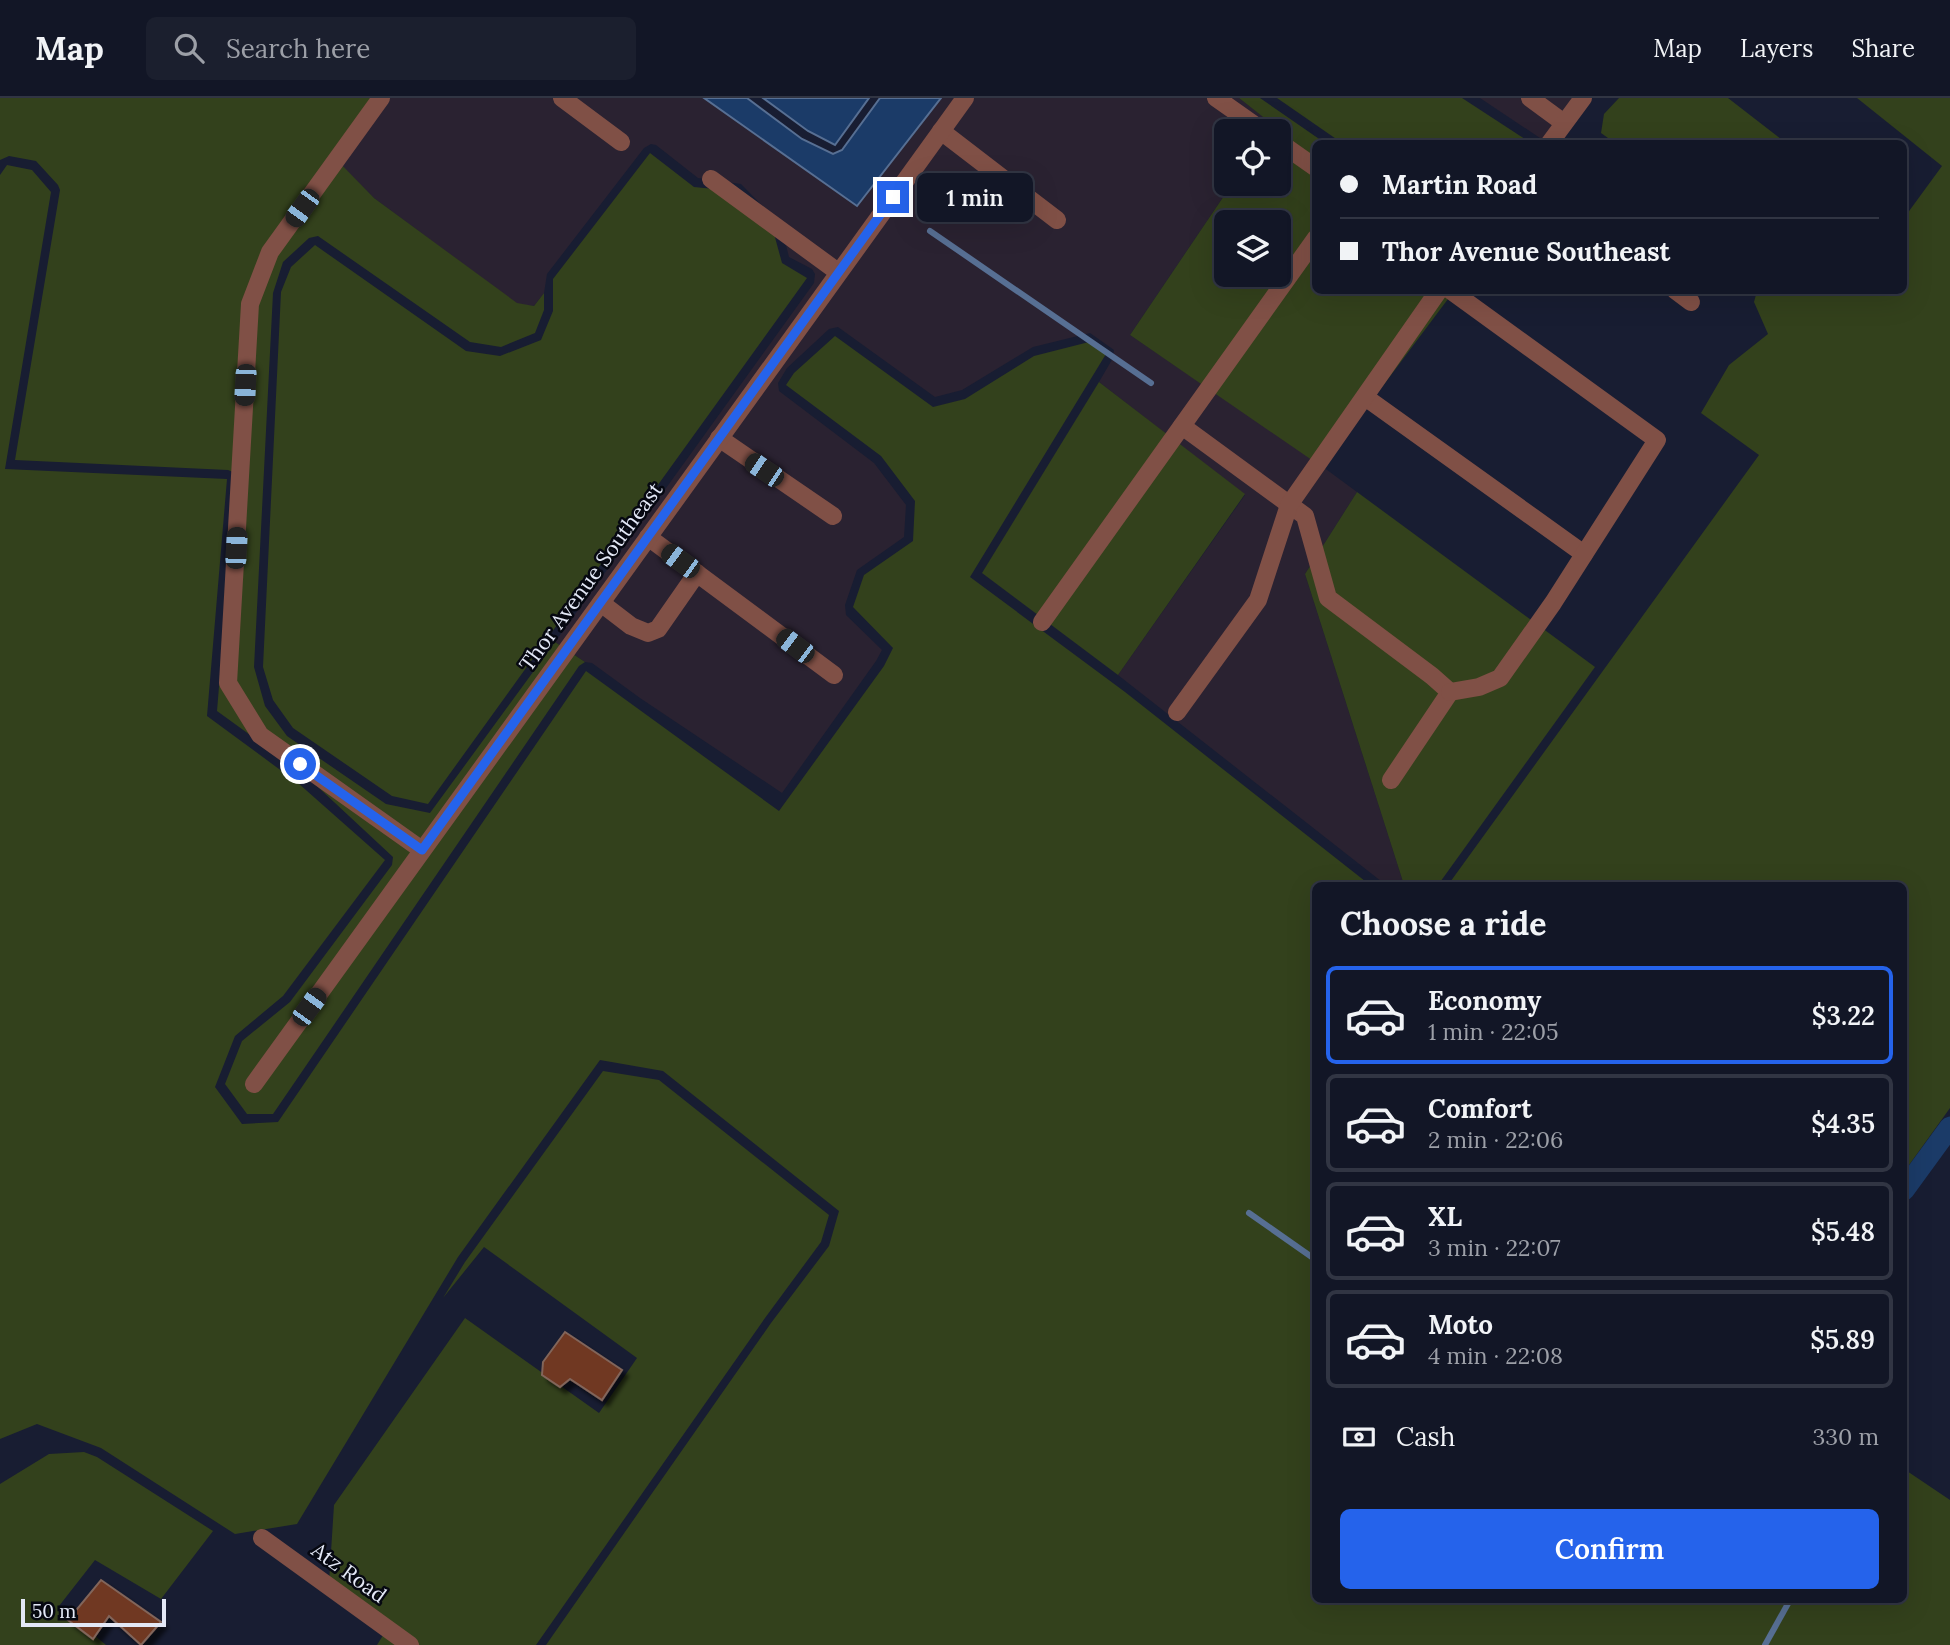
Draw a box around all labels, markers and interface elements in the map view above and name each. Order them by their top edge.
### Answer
search box [146,17,636,80]
text: Map [35,27,104,69]
icon: search [170,29,208,67]
text: Search here [226,32,370,65]
text: Map [1653,33,1702,64]
text: Layers [1740,33,1813,64]
text: Share [1851,33,1915,64]
map controls [1214,119,1291,287]
button: locate [1214,119,1291,196]
text: Martin Road [1382,168,1537,201]
callout: 1 min [917,172,1033,222]
route end [877,181,909,213]
text: 1 min [946,183,1004,212]
car [282,185,323,231]
button: layers [1214,210,1291,287]
text: Thor Avenue Southeast [1382,235,1670,268]
car [234,363,257,407]
car [741,450,788,490]
street label: Thor Avenue Southeast [513,476,669,677]
car [225,526,248,570]
car [657,540,704,582]
car [772,625,819,667]
route start [284,748,316,780]
text: Choose a ride [1340,903,1547,944]
car [289,984,330,1030]
icon: car [1344,984,1407,1047]
text: Economy [1428,984,1541,1017]
text: $3.22 [1812,999,1875,1032]
text: 1 min · 22:05 [1428,1017,1559,1046]
icon: car [1344,1092,1407,1155]
text: Comfort [1428,1092,1532,1125]
text: $4.35 [1811,1107,1875,1140]
text: 2 min · 22:06 [1428,1125,1563,1154]
icon: car [1344,1200,1407,1263]
text: XL [1428,1200,1462,1233]
text: $5.48 [1811,1215,1875,1248]
text: 3 min · 22:07 [1428,1233,1561,1262]
icon: car [1344,1308,1407,1371]
text: Moto [1428,1308,1493,1341]
text: $5.89 [1810,1323,1875,1356]
text: 4 min · 22:08 [1428,1341,1563,1370]
icon: cash [1340,1418,1378,1456]
text: Cash [1396,1420,1455,1453]
text: 330 m [1812,1422,1879,1451]
button: Confirm [1340,1509,1879,1589]
street label: Atz Road [306,1536,392,1609]
scale bar [21,1596,166,1628]
text: 50 m [32,1599,76,1623]

